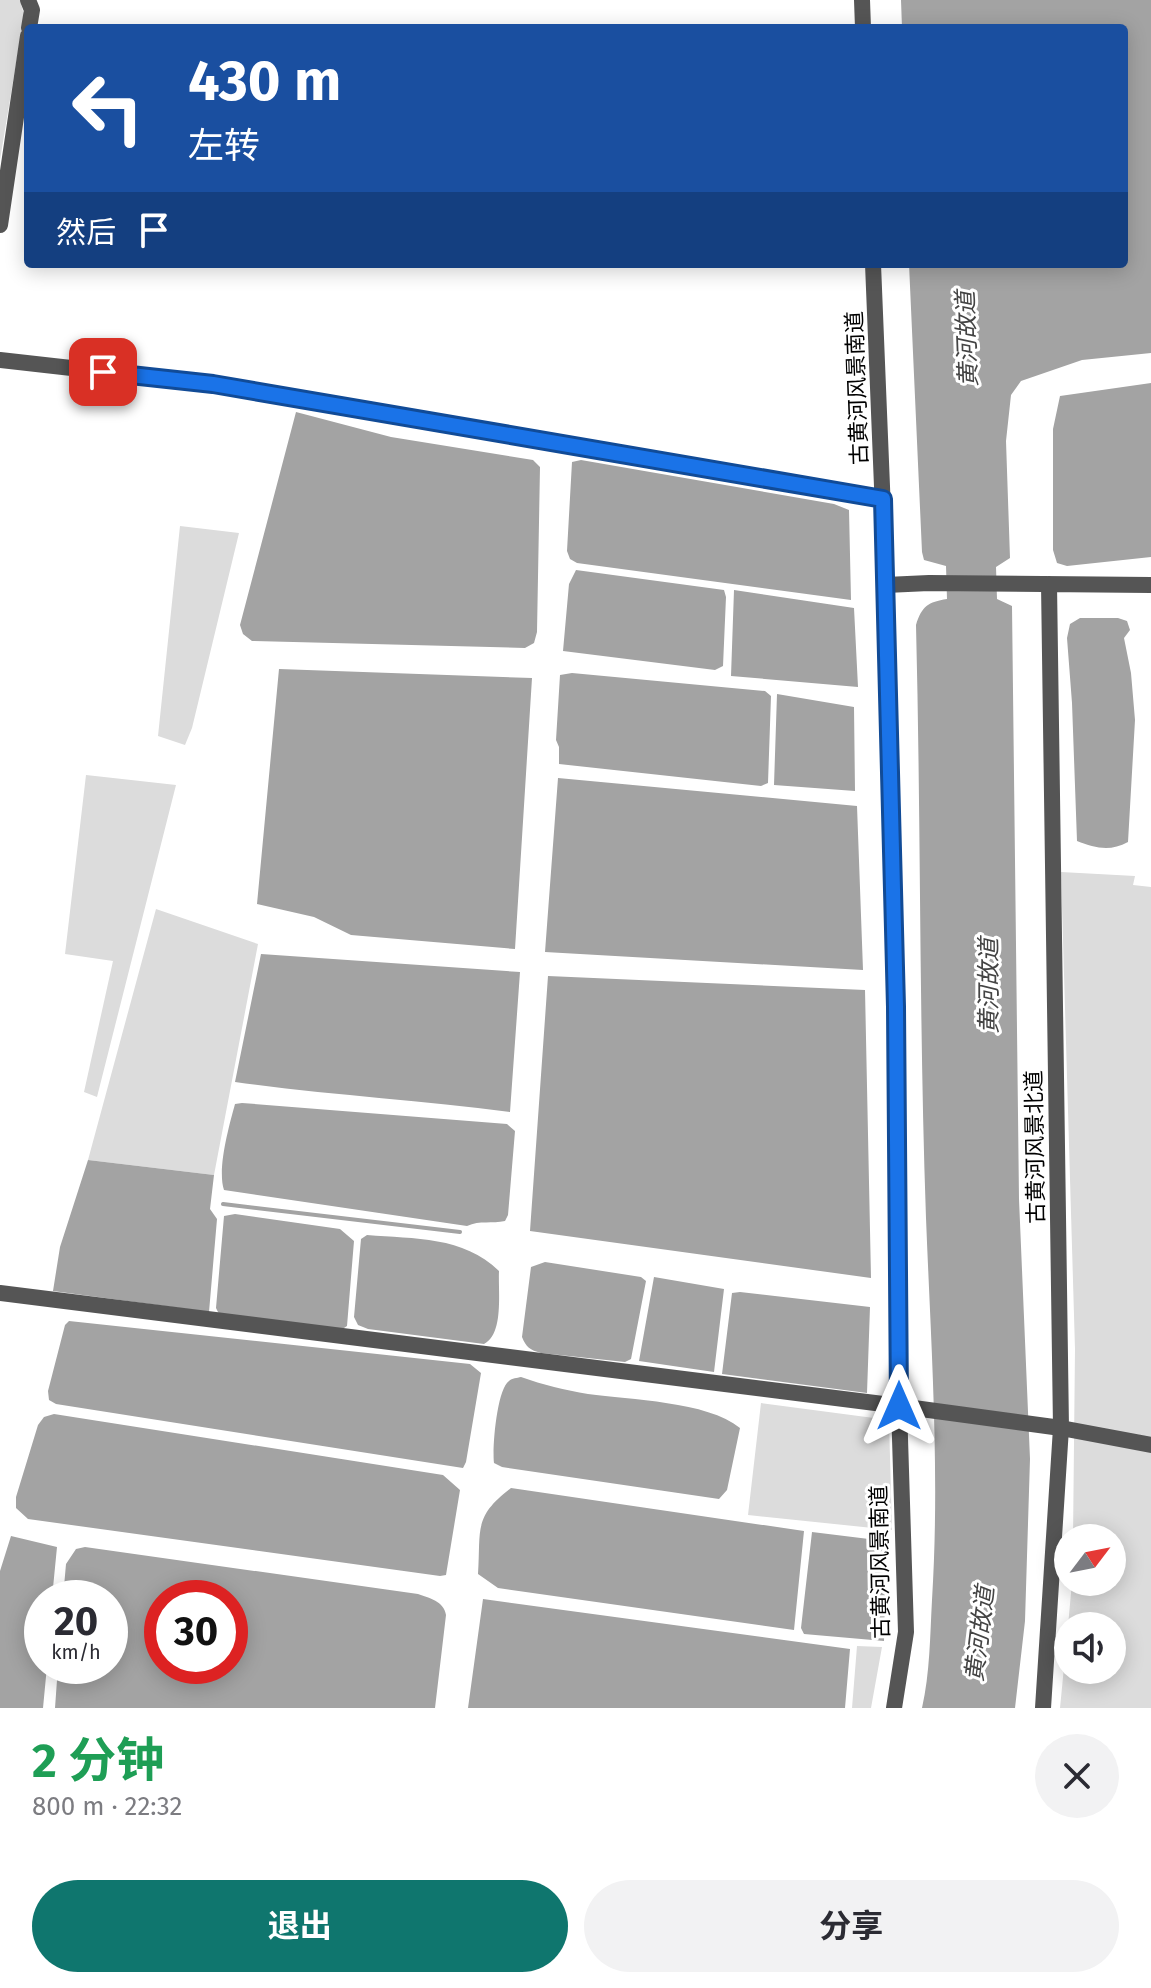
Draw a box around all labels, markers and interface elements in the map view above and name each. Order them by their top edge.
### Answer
text: 430 m [188,48,341,115]
icon: left [56,56,160,160]
text: 左转 [188,124,260,168]
icon: arrive [132,208,176,252]
text: 然后 [56,215,116,251]
water label: 黄河故道 [951,288,983,387]
street label: 古黄河风景南道 [841,311,873,465]
pin [69,338,137,406]
icon: arrive [81,350,125,394]
water label: 黄河故道 [975,935,1003,1034]
street label: 古黄河风景北道 [1020,1070,1050,1224]
position arrow [857,1364,941,1448]
street label: 古黄河风景南道 [865,1485,895,1639]
north arrow [1054,1524,1126,1596]
map controls [1054,1524,1126,1684]
speed limit sign: 30 [144,1580,248,1684]
water label: 黄河故道 [960,1582,1000,1683]
text: 20 [54,1598,98,1646]
button: sound [1054,1612,1126,1684]
text: km/h [51,1640,101,1664]
text: 2 分钟 [32,1732,164,1790]
button: close [1035,1734,1119,1818]
text: 800 m · 22:32 [32,1791,182,1822]
button: 退出 [32,1880,568,1972]
button: 分享 [584,1880,1119,1972]

